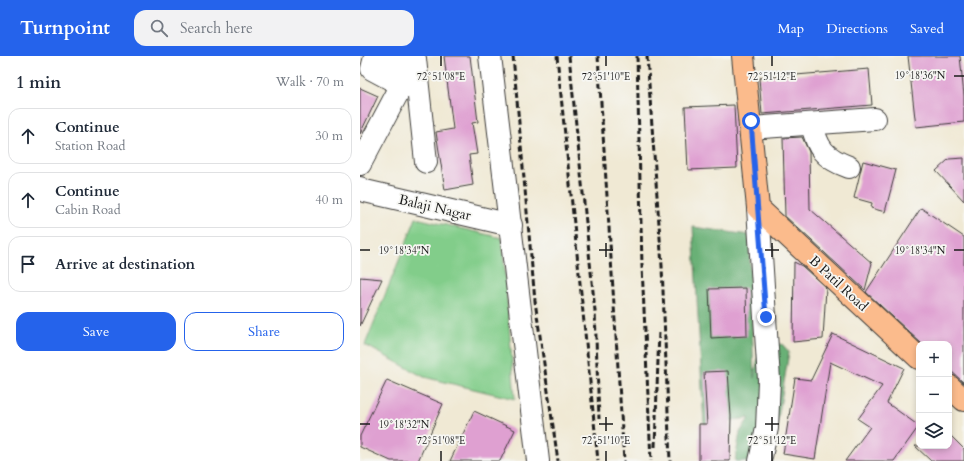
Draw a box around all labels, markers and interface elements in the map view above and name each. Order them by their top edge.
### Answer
search box [134,10,414,46]
text: Turnpoint [20,15,110,41]
icon: search [148,17,170,39]
text: Search here [180,18,253,38]
text: Map [778,19,804,38]
text: Directions [826,19,888,38]
text: Saved [910,19,944,38]
text: 19°18'36"N [895,69,946,83]
text: 72°51'08"E [417,70,465,84]
text: 72°51'10"E [582,70,630,84]
text: 72°51'12"E [748,70,796,84]
text: 1 min [16,71,61,94]
text: Walk · 70 m [276,73,344,91]
route start [742,112,760,130]
text: Continue [55,117,120,137]
icon: ahead [17,125,39,147]
text: 30 m [315,127,343,145]
text: Station Road [55,137,125,155]
text: Continue [55,181,120,201]
icon: ahead [17,189,39,211]
street label: Balaji Nagar [397,190,474,225]
text: 40 m [315,191,343,209]
text: Cabin Road [55,201,121,219]
text: 19°18'34"N [379,244,430,258]
text: 19°18'34"N [895,244,946,258]
street label: B Patil Road [805,251,873,316]
icon: arrive [17,253,39,275]
text: Arrive at destination [55,254,195,274]
route end [757,308,775,326]
button: Save [16,312,176,351]
button: Share [184,312,344,351]
map controls [916,341,952,449]
button: + [916,341,952,377]
button: − [916,377,952,413]
button: layers [916,413,952,449]
text: 19°18'32"N [379,418,430,432]
text: 72°51'08"E [417,434,465,448]
text: 72°51'10"E [582,434,630,448]
text: 72°51'12"E [748,434,796,448]

